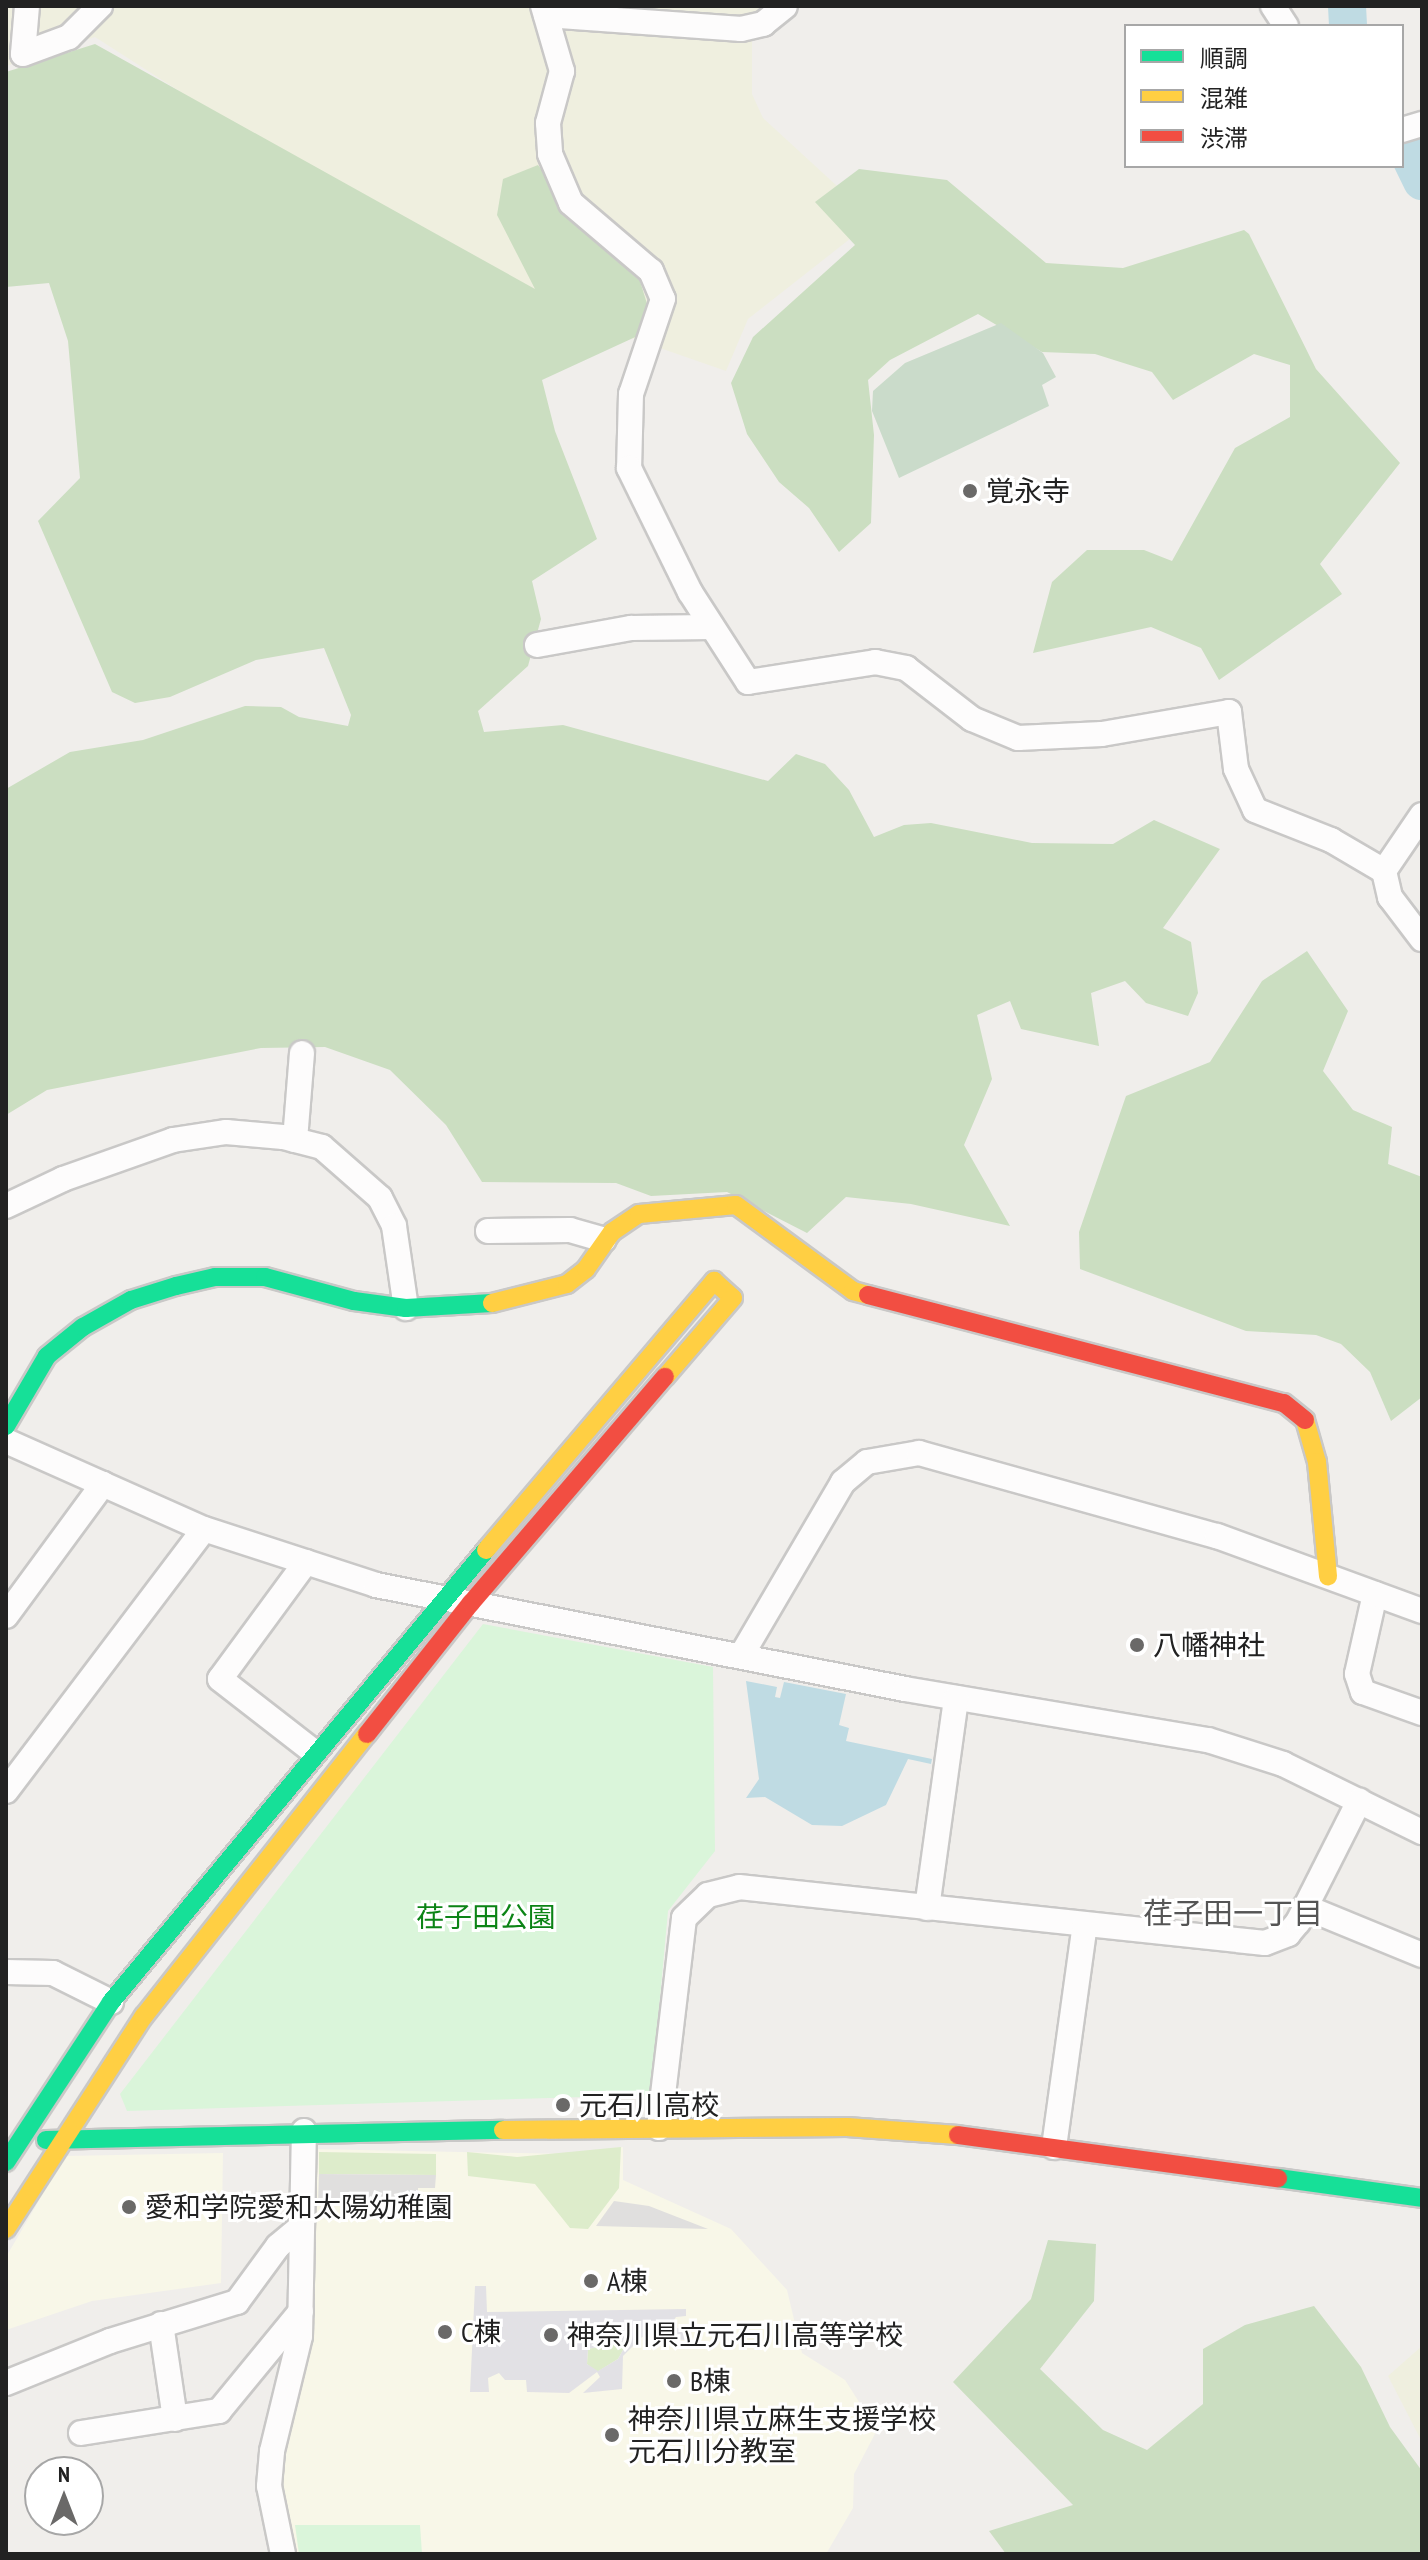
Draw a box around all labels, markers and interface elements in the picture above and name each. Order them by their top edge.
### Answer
legend [1124,24,1404,168]
text: 順調 [1200,43,1248,74]
text: 混雑 [1200,83,1248,114]
text: 渋滞 [1200,123,1248,154]
place label: 覚永寺 [986,474,1070,508]
marker: 覚永寺 [961,482,979,500]
place label: 八幡神社 [1153,1628,1265,1662]
marker: 八幡神社 [1128,1636,1146,1654]
district label: 荏子田一丁目 [1143,1895,1323,1931]
park label: 荏子田公園 [416,1900,556,1934]
place label: 元石川高校 [579,2088,719,2122]
marker: 元石川高校 [554,2096,572,2114]
place label: 愛和学院愛和太陽幼稚園 [145,2190,453,2224]
marker: 愛和学院愛和太陽幼稚園 [120,2198,138,2216]
place label: A棟 [607,2264,648,2298]
marker: A棟 [582,2272,600,2290]
place label: C棟 [461,2315,502,2349]
place label: 神奈川県立元石川高等学校 [567,2318,903,2352]
marker: C棟 [436,2323,454,2341]
marker: 神奈川県立元石川高等学校 [542,2326,560,2344]
place label: B棟 [690,2364,731,2398]
marker: B棟 [665,2372,683,2390]
place label: 神奈川県立麻生支援学校 元石川分教室 [628,2402,936,2468]
marker: 神奈川県立麻生支援学校 元石川分教室 [603,2426,621,2444]
north arrow [24,2456,104,2536]
text: N [58,2460,70,2488]

